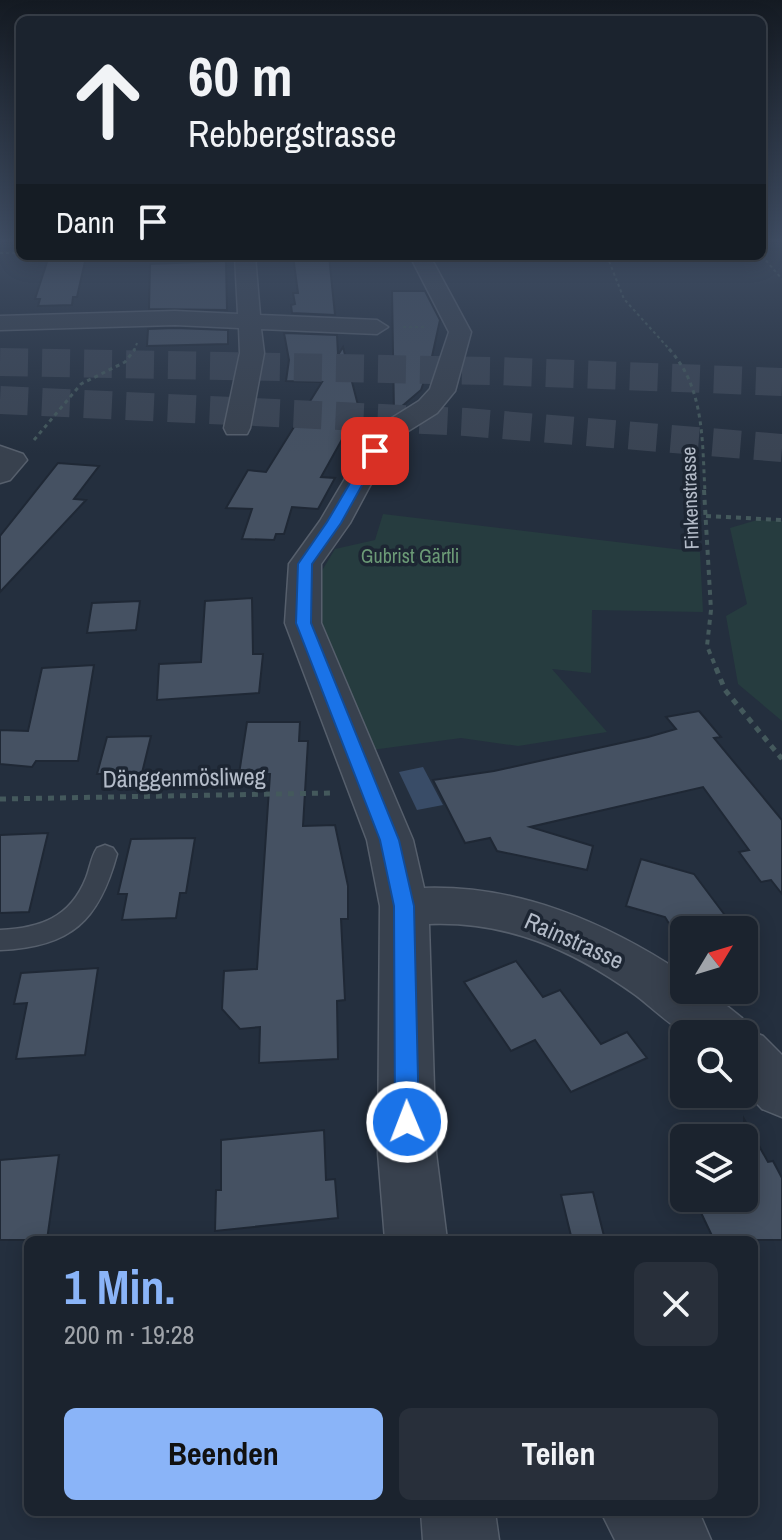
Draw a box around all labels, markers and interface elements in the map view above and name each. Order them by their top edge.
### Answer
text: 60 m [188,38,293,113]
icon: ahead [56,48,160,152]
text: Rebbergstrasse [188,110,396,158]
icon: arrive [131,200,175,244]
text: Dann [56,202,115,242]
pin [341,417,409,485]
icon: arrive [353,429,397,473]
street label: Finkenstrasse [674,446,705,550]
park label: Gubrist Gärtli [361,542,459,569]
street label: Dänggenmösliweg [102,760,266,794]
street label: Rainstrasse [520,904,629,976]
north arrow [670,916,758,1004]
map controls [670,916,758,1212]
button: search [670,1020,758,1108]
position arrow [365,1080,449,1164]
button: layers [670,1124,758,1212]
text: 1 Min. [64,1254,176,1319]
button: close [634,1262,718,1346]
text: 200 m · 19:28 [64,1317,194,1352]
button: Beenden [64,1408,383,1500]
button: Teilen [399,1408,718,1500]

